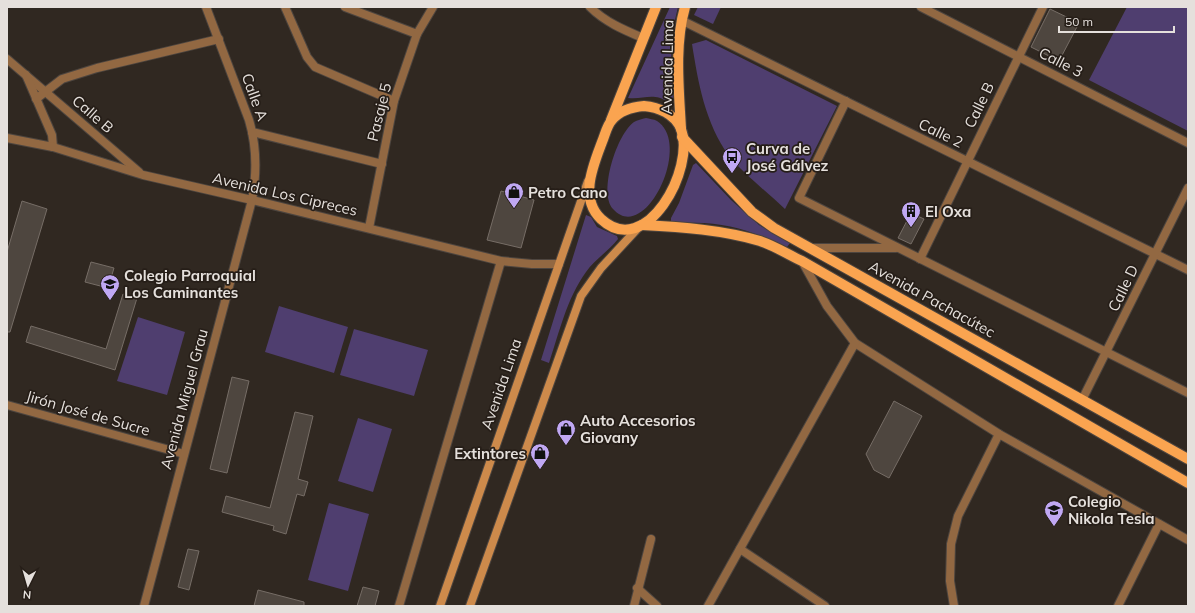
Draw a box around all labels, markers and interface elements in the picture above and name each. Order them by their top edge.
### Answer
scale bar [1059,8,1174,34]
text: 50 m [1065,14,1093,29]
street label: Avenida Lima [657,19,677,115]
street label: Calle 3 [1036,43,1086,81]
street label: Calle A [238,71,272,123]
street label: Calle B [960,79,998,131]
street label: Pasaje 5 [363,81,395,143]
street label: Calle B [68,91,118,137]
street label: Calle 2 [916,114,966,152]
place label: Curva de José Gálvez [746,139,829,175]
bus stop icon: Curva de José Gálvez [721,146,743,174]
street label: Avenida Los Cipreces [211,168,359,220]
shop icon: Petro Cano [503,181,525,209]
place label: Petro Cano [528,183,608,202]
building icon: El Oxa [900,200,922,228]
place label: El Oxa [925,202,971,221]
street label: Avenida Pachacútec [866,256,998,342]
street label: Calle D [1104,262,1142,314]
place label: Colegio Parroquial Los Caminantes [124,266,256,302]
school or university icon: Colegio Parroquial Los Caminantes [99,273,121,301]
street label: Avenida Miguel Grau [156,327,212,471]
street label: Avenida Lima [477,336,525,432]
street label: Jirón José de Sucre [24,386,152,440]
place label: Auto Accesorios Giovany [580,411,696,447]
shop icon: Auto Accesorios Giovany [555,418,577,446]
shop icon: Extintores [529,442,551,470]
place label: Extintores [454,444,526,463]
place label: Colegio Nikola Tesla [1068,492,1155,528]
school or university icon: Colegio Nikola Tesla [1043,499,1065,527]
north arrow [8,565,48,605]
text: N [22,588,32,602]

